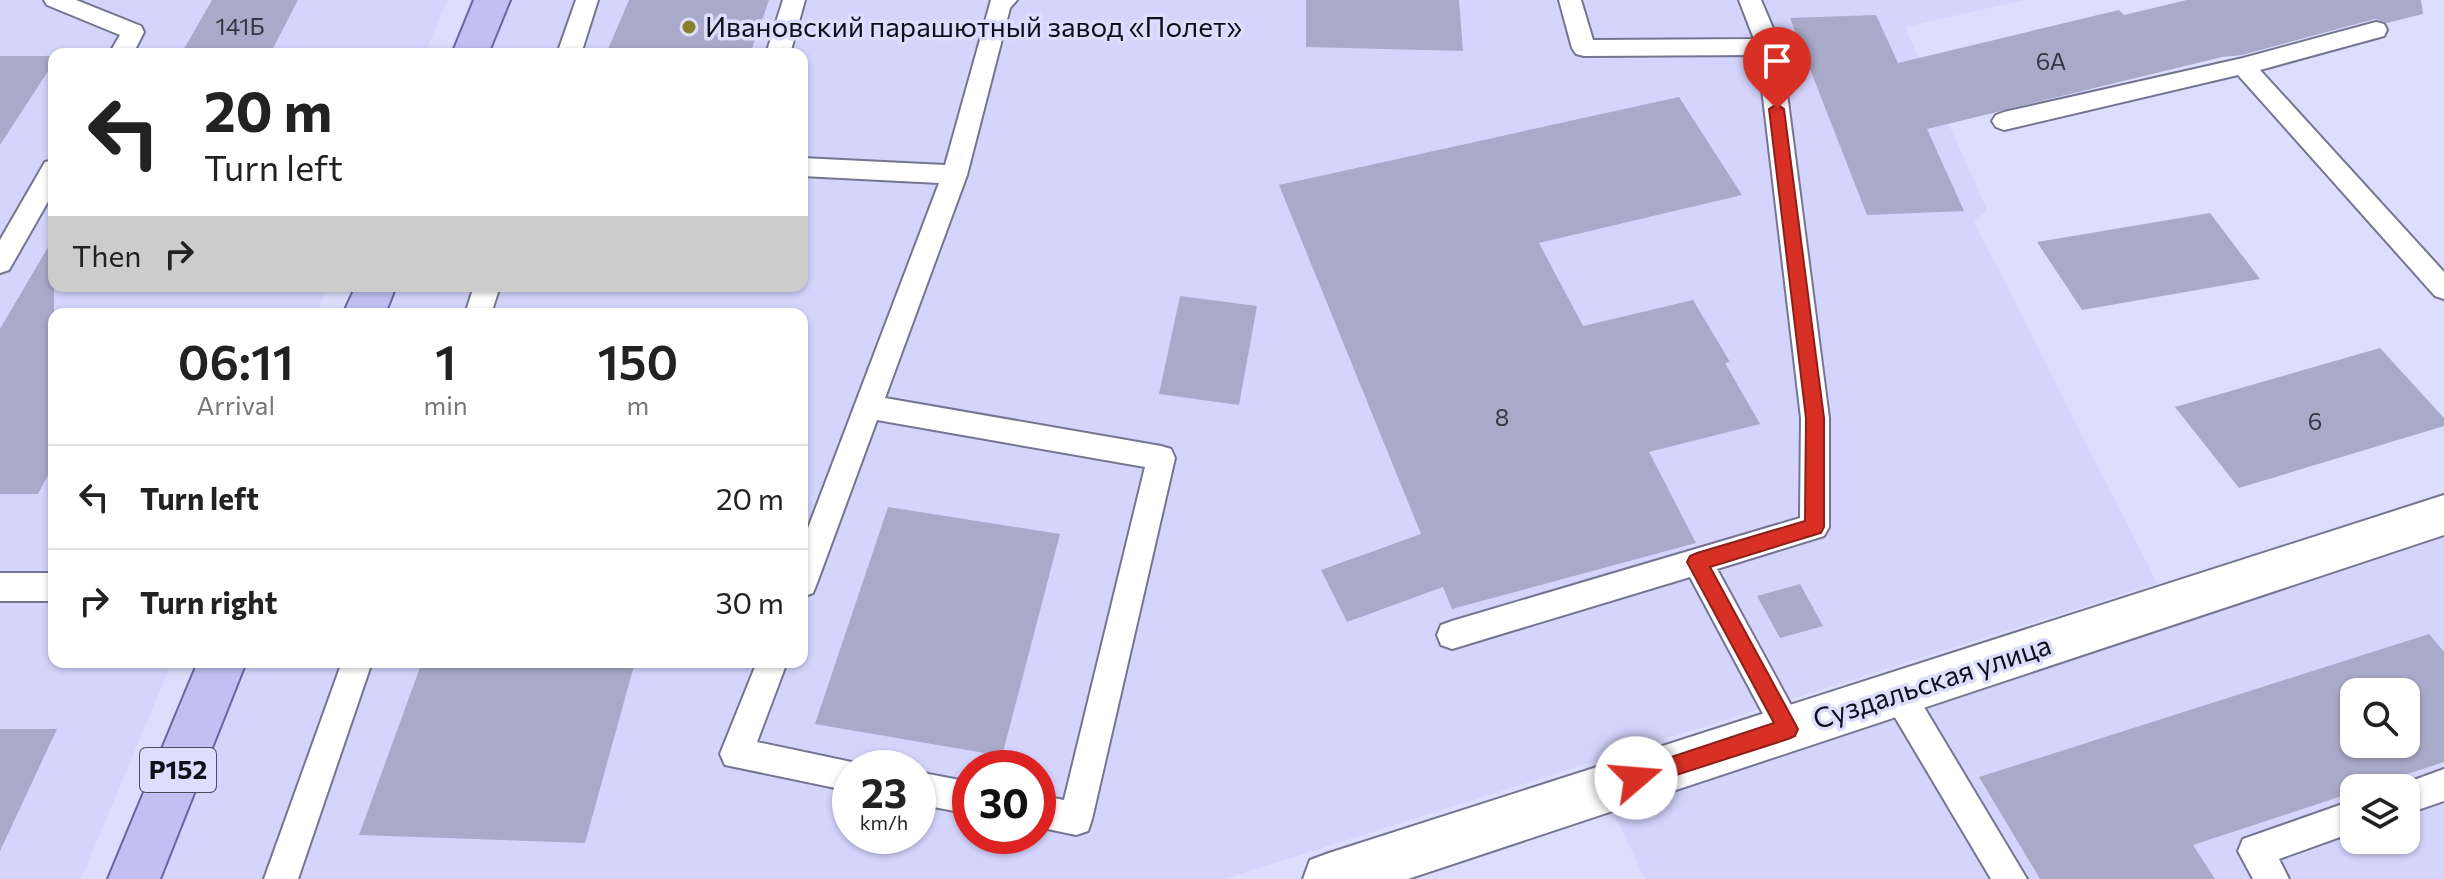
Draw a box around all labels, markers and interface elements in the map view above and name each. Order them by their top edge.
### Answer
place label: Ивановский парашютный завод «Полет» [705,9,1242,43]
house number: 141Б [215,11,265,40]
marker: Ивановский парашютный завод «Полет» [680,18,698,36]
pin [1743,27,1811,109]
icon: arrive [1755,39,1799,83]
house number: 6А [2036,46,2066,75]
text: 20 m [204,75,332,144]
icon: left [72,80,176,184]
text: Turn left [204,144,343,188]
icon: right [157,232,201,276]
text: Then [72,236,141,273]
text: 06:11 [178,331,294,390]
text: 1 [435,331,456,390]
text: 150 [597,331,678,390]
text: Arrival [196,389,275,420]
text: min [423,389,468,420]
text: m [627,389,649,420]
house number: 8 [1495,402,1509,431]
house number: 6 [2308,406,2322,435]
icon: left [72,475,116,519]
text: Turn left [140,479,259,516]
text: 20 m [716,479,784,516]
icon: right [72,579,116,623]
text: Turn right [140,583,277,620]
text: 30 m [715,583,784,620]
street label: Суздальская улица [1808,627,2055,736]
map controls [2340,678,2420,854]
button: search [2340,678,2420,758]
position arrow [1594,736,1678,820]
road number: Р152 [140,748,216,792]
speed limit sign: 30 [952,750,1056,854]
text: 23 [861,767,907,816]
button: layers [2340,774,2420,854]
text: km/h [860,810,908,834]

